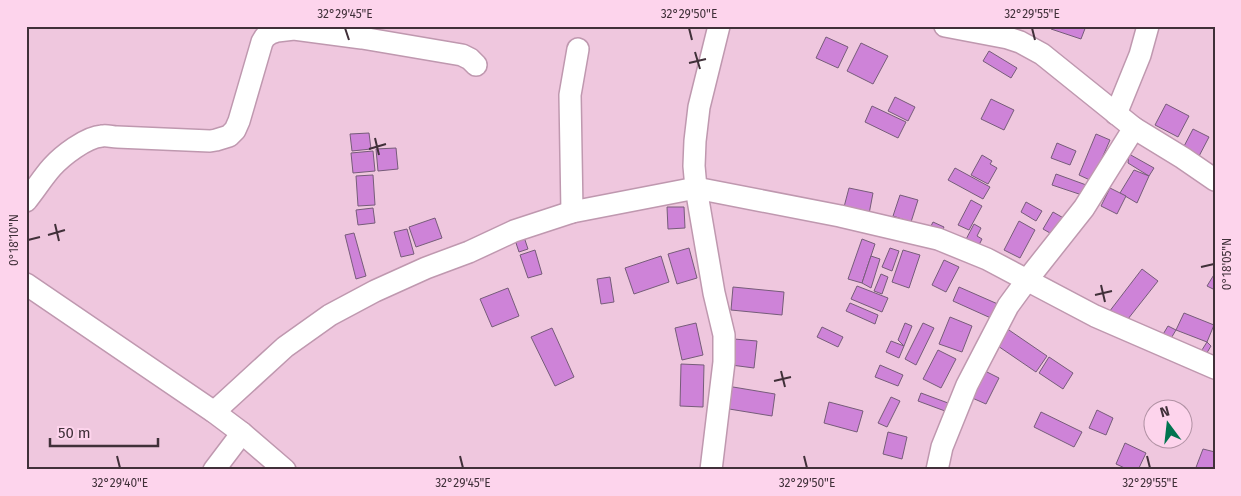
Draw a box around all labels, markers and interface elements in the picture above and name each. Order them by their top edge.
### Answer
text: 32°29'45"E [317,7,373,21]
text: 32°29'50"E [661,7,717,21]
text: 32°29'55"E [1004,7,1060,21]
text: 0°18'10"N [7,214,21,266]
text: 0°18'05"N [1220,238,1234,290]
north arrow [1144,398,1194,448]
text: N [1158,403,1171,421]
scale bar [50,416,158,448]
text: 50 m [58,424,91,442]
text: 32°29'40"E [92,476,148,490]
text: 32°29'45"E [435,476,491,490]
text: 32°29'50"E [779,476,835,490]
text: 32°29'55"E [1122,476,1178,490]

